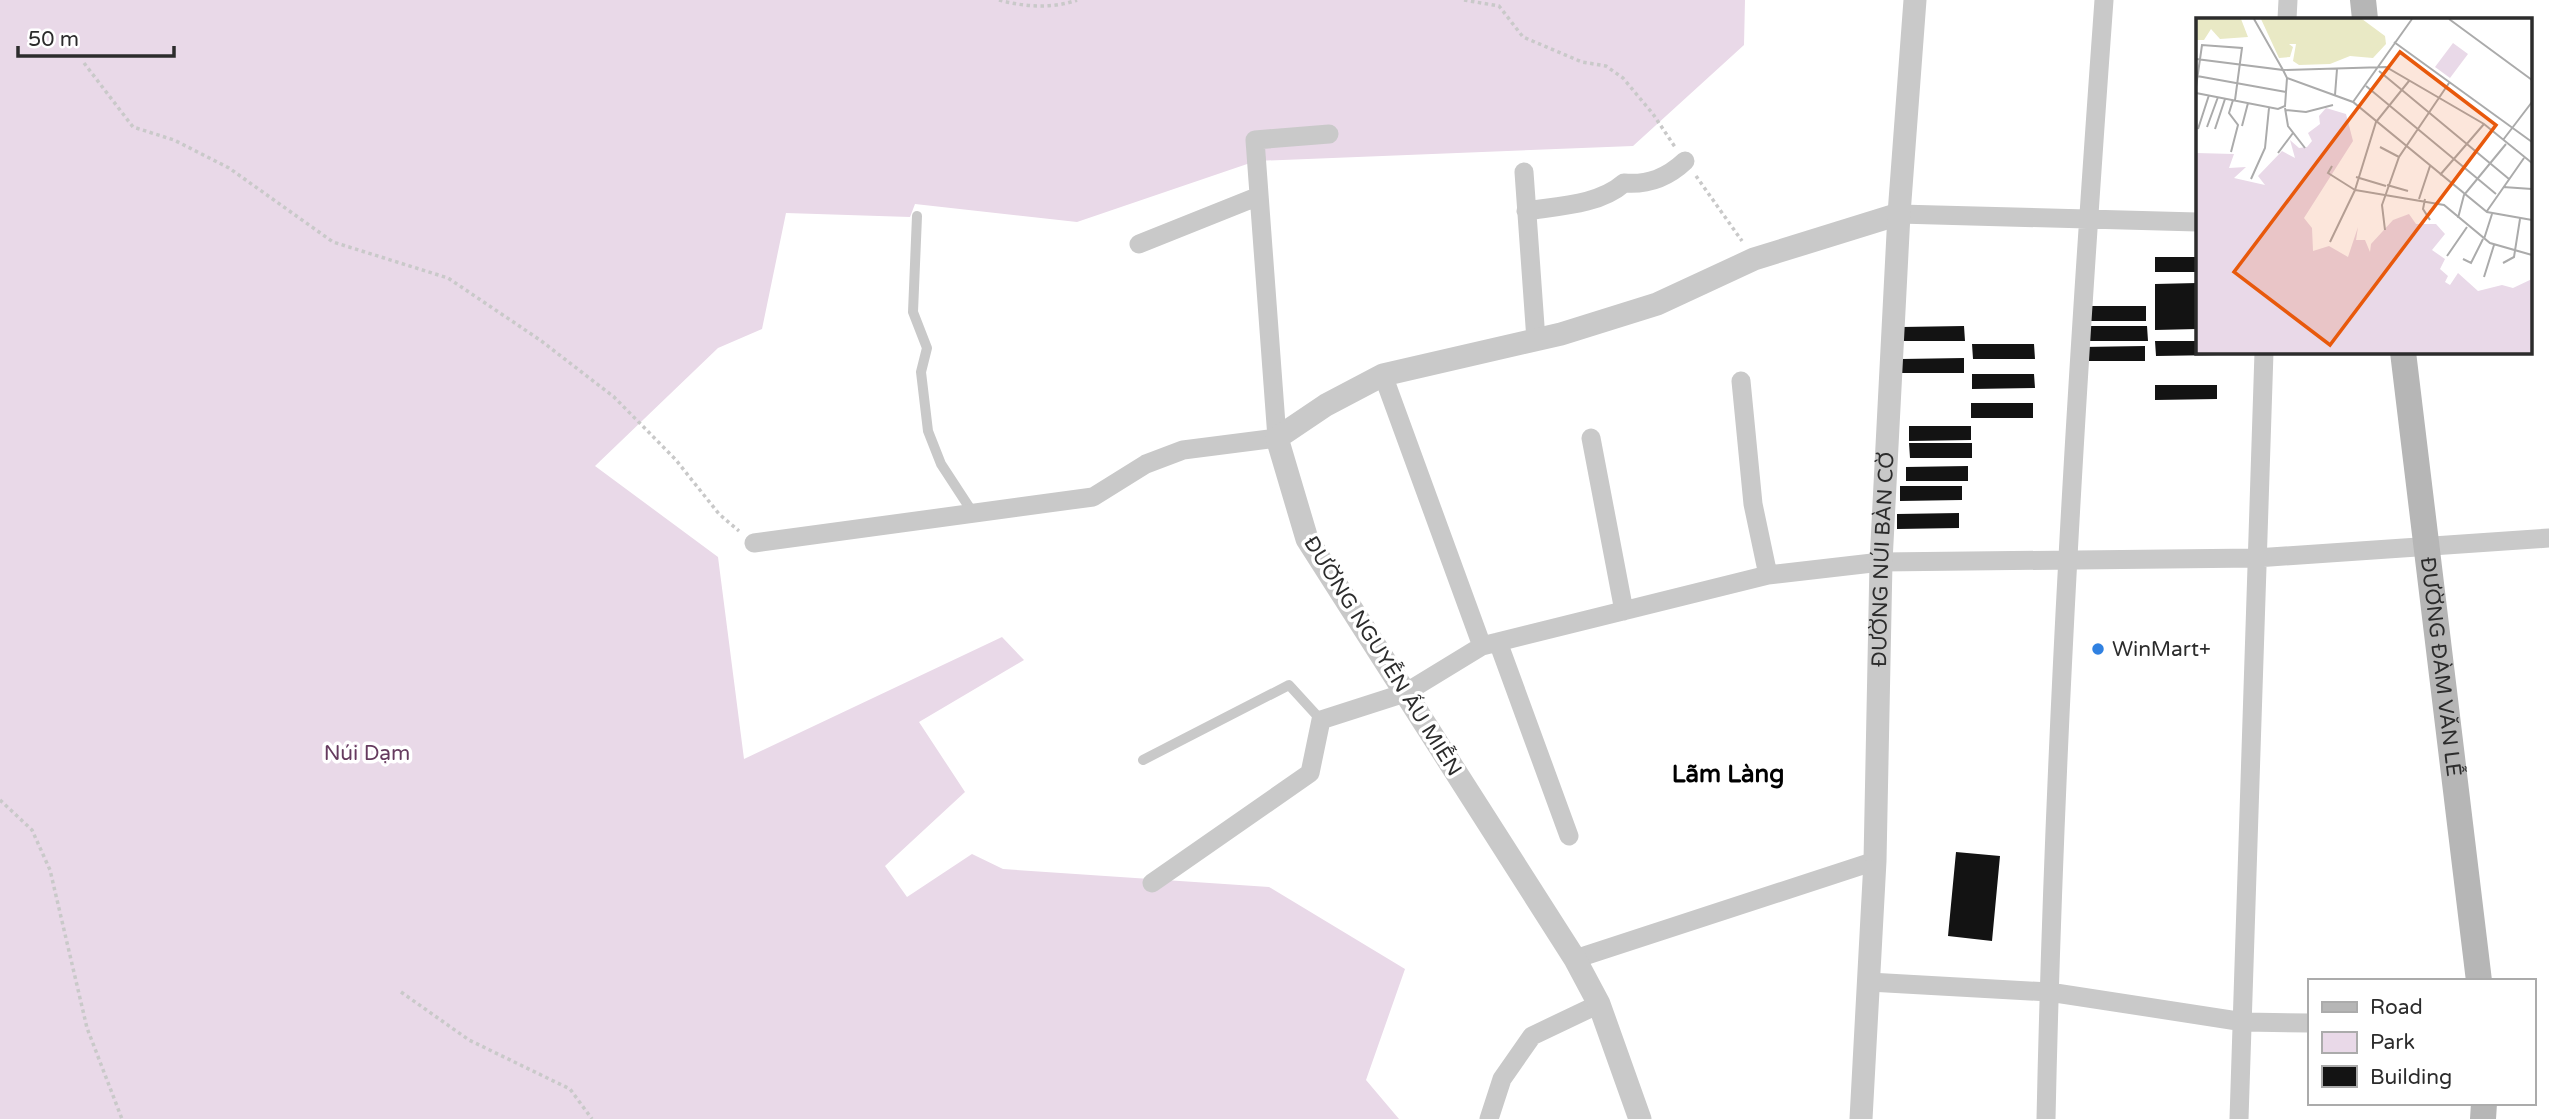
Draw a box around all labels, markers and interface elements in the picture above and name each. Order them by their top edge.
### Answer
scale bar [18,14,173,58]
inset map [2196,18,2532,354]
text: 50 m [28,27,79,52]
street label: ĐƯỜNG NÚI BÀN CỜ [1867,451,1900,667]
street label: ĐƯỜNG NGUYỄN ẤU MIỄN [1298,531,1469,781]
street label: ĐƯỜNG ĐÀM VĂN LỄ [2415,555,2468,778]
place label: WinMart+ [2112,637,2211,662]
marker: WinMart+ [2090,641,2106,657]
park label: Núi Dạm [324,741,410,766]
district label: Lãm Làng [1672,760,1784,789]
legend [2308,979,2535,1105]
text: Road [2370,995,2423,1020]
text: Park [2370,1030,2415,1055]
text: Building [2370,1065,2452,1090]

